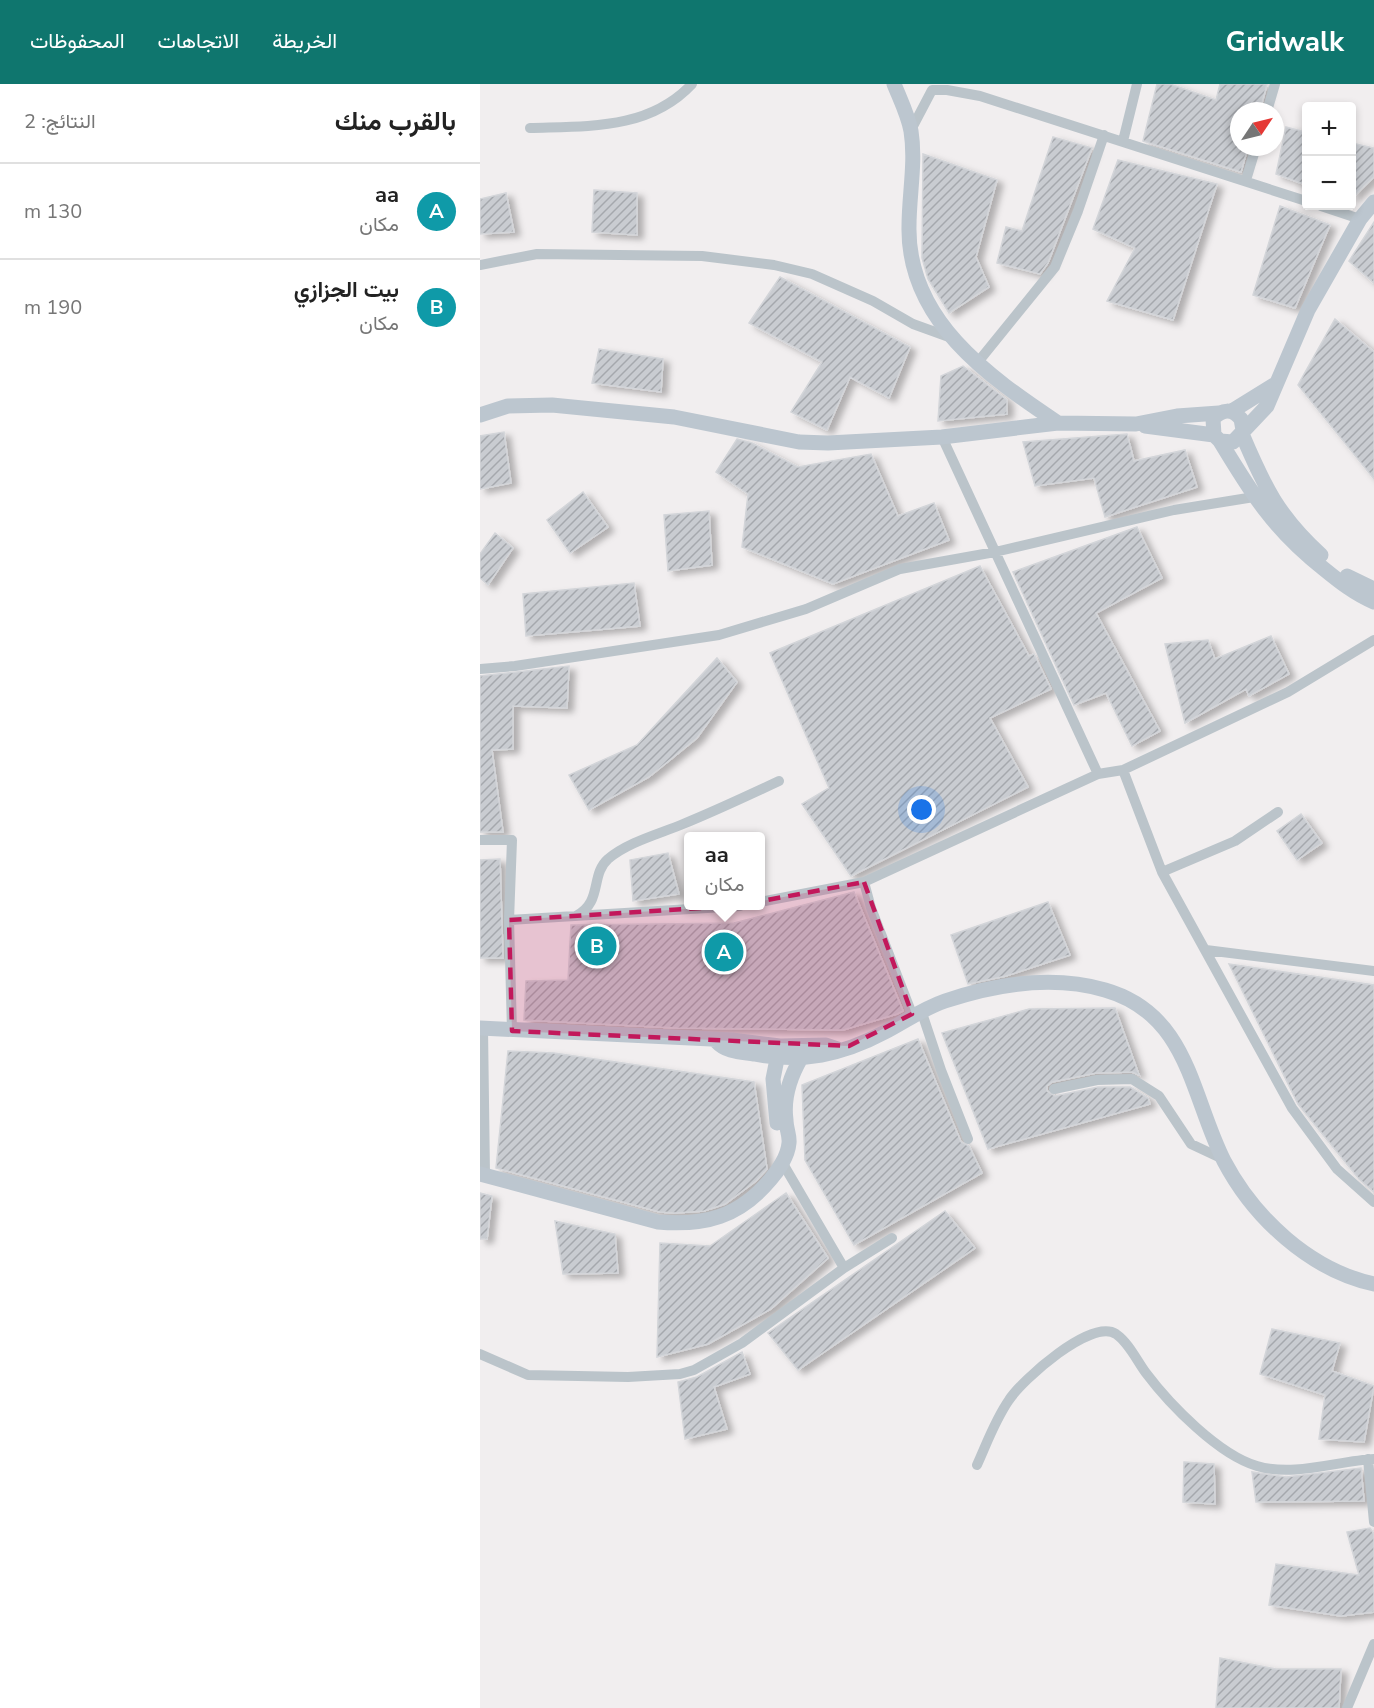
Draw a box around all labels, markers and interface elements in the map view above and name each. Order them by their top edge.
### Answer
text: Gridwalk [1226,23,1344,61]
text: المحفوظات [30,27,125,55]
text: الاتجاهات [158,27,239,55]
text: الخريطة [272,27,337,55]
north arrow [1230,102,1284,156]
map controls [1302,102,1356,210]
button: + [1302,102,1356,156]
text: بالقرب منك [335,104,456,139]
text: النتائج: 2 [24,108,96,135]
button: − [1302,156,1356,210]
text: aa [375,180,399,210]
text: 130 m [24,198,82,225]
text: A [429,198,444,225]
text: مكان [359,211,399,238]
text: بيت الجزازي [294,275,399,305]
text: 190 m [24,294,82,321]
text: B [430,294,443,321]
text: مكان [359,310,399,337]
your location [907,795,936,824]
popup [684,832,765,910]
text: aa [705,840,729,870]
text: مكان [705,871,744,898]
pin: B [578,924,616,968]
pin: A [704,930,744,974]

